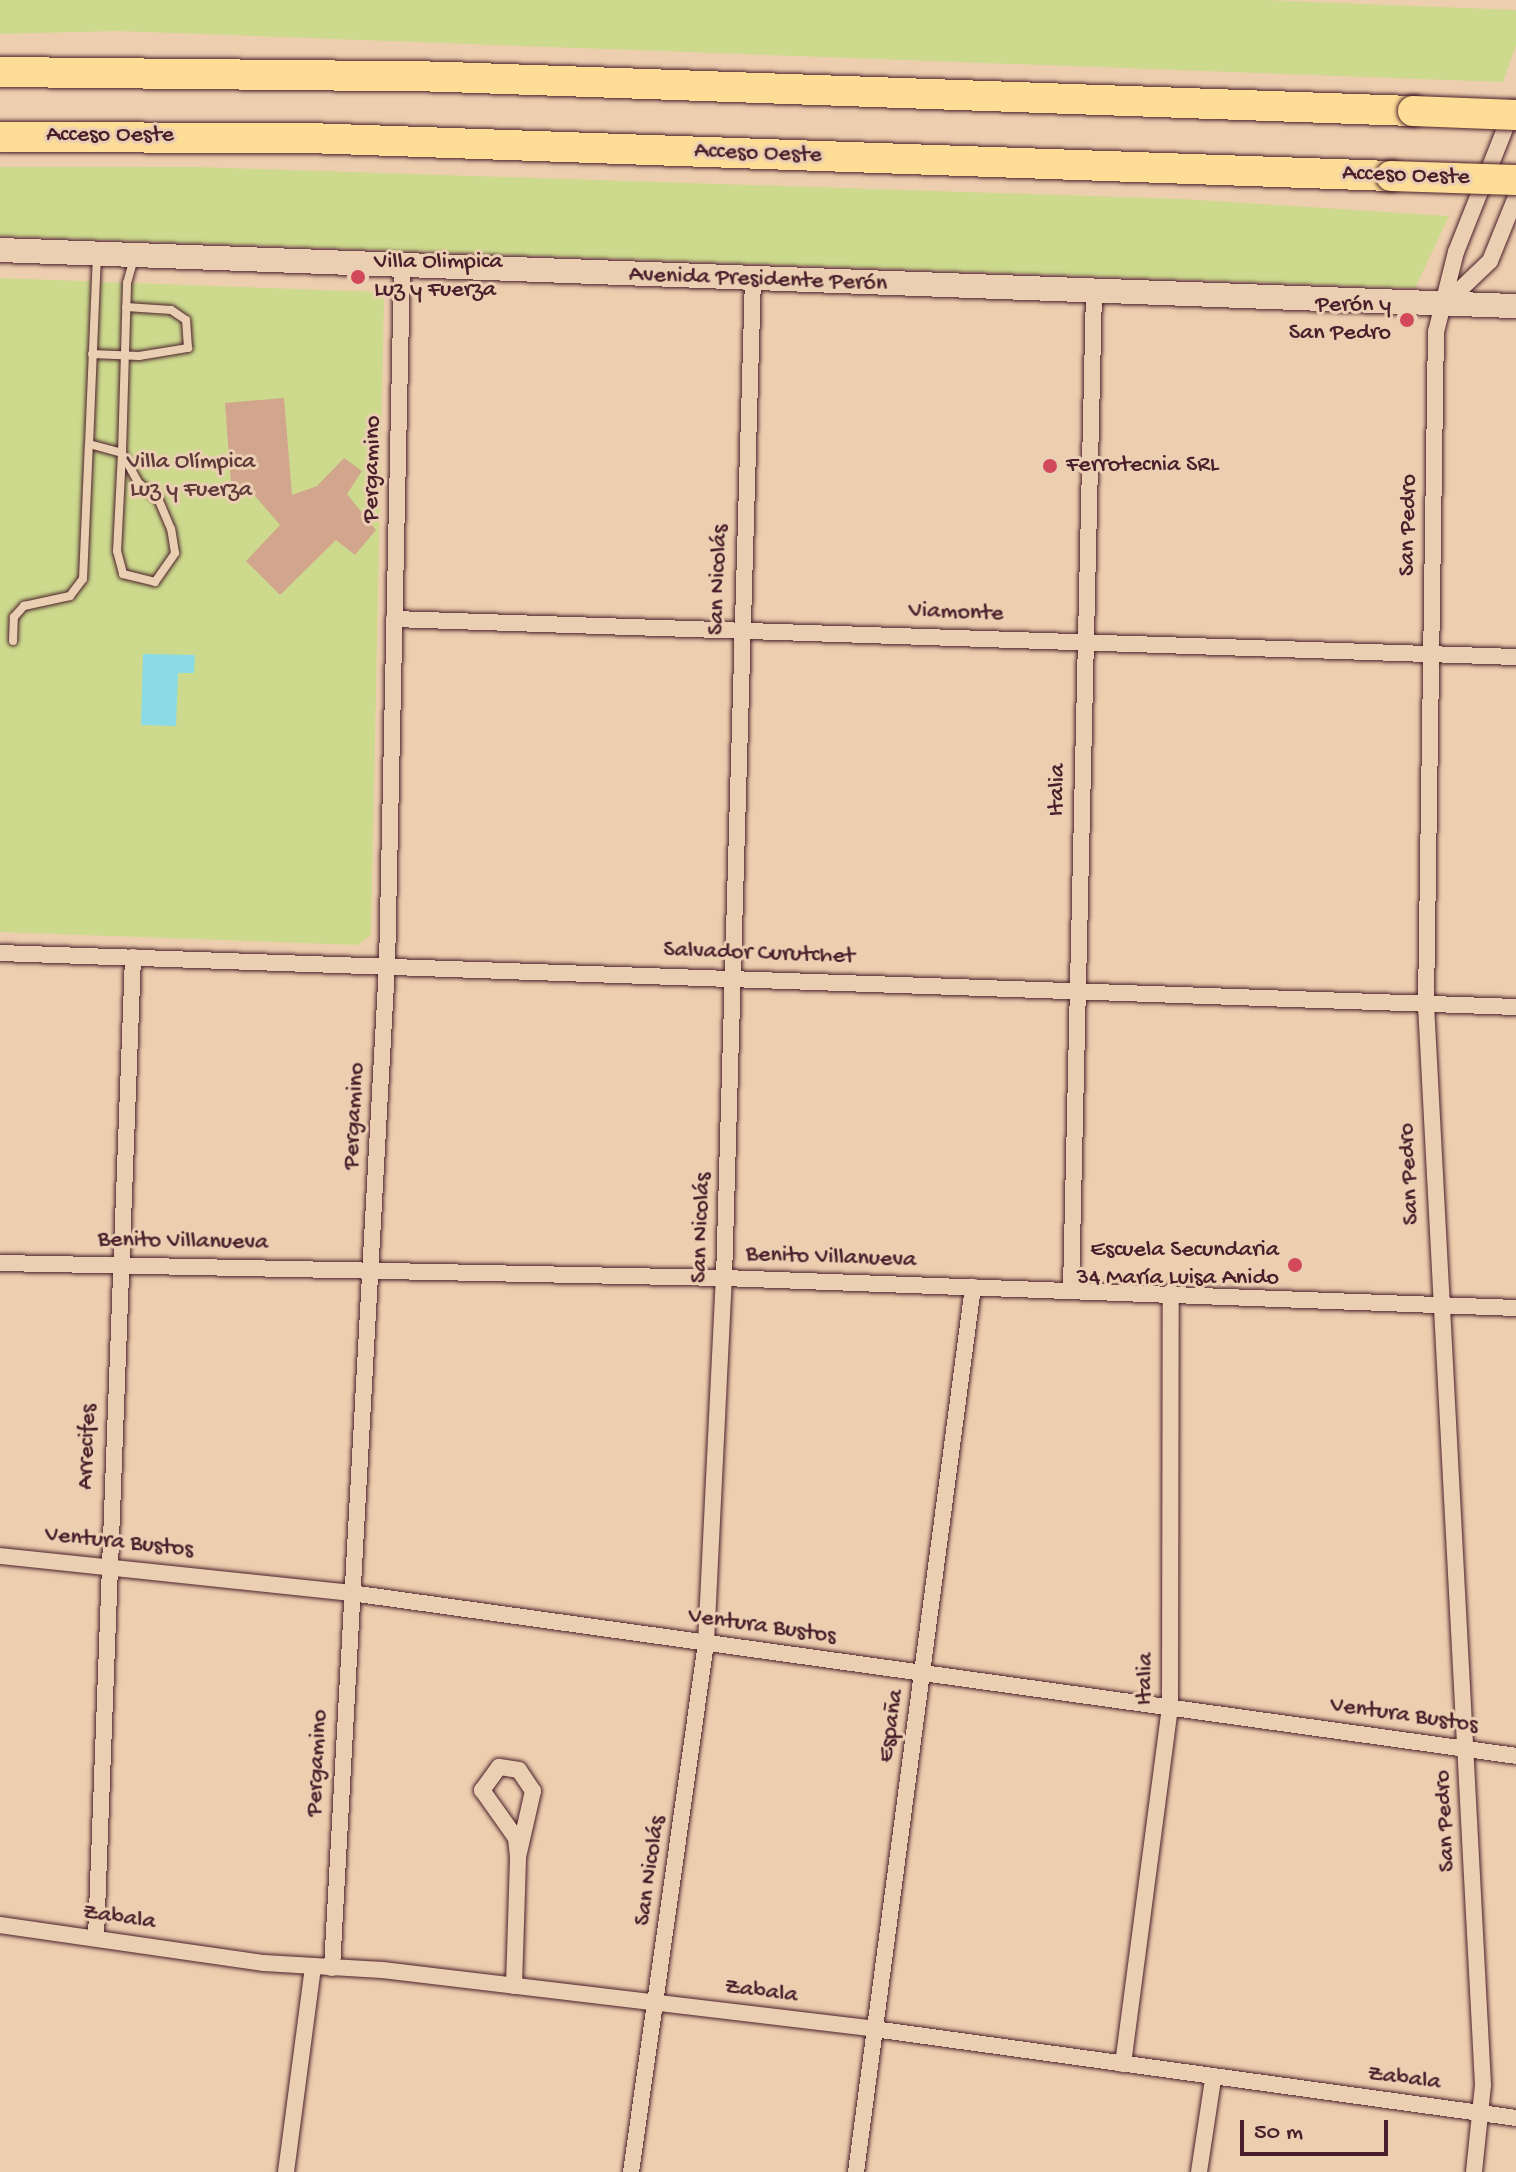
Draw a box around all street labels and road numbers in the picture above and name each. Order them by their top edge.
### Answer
street label: Acceso Oeste [46,122,174,150]
street label: Acceso Oeste [694,137,822,171]
street label: Acceso Oeste [1342,159,1470,193]
street label: Avenida Presidente Perón [628,261,888,299]
street label: Pergamino [358,415,388,523]
street label: San Pedro [1394,474,1424,576]
street label: San Nicolás [703,524,735,636]
street label: Viamonte [908,597,1004,629]
street label: Italia [1043,763,1073,817]
street label: Salvador Curutchet [663,936,855,972]
street label: Pergamino [338,1062,372,1170]
street label: San Pedro [1393,1122,1427,1226]
street label: San Nicolás [686,1172,718,1284]
street label: Benito Villanueva [97,1226,269,1258]
street label: Benito Villanueva [745,1241,917,1275]
street label: Arrecifes [72,1404,104,1490]
street label: Ventura Bustos [43,1521,195,1565]
street label: Ventura Bustos [686,1602,838,1652]
street label: Italia [1131,1652,1161,1706]
street label: España [873,1688,911,1764]
street label: Ventura Bustos [1328,1691,1480,1741]
street label: Pergamino [301,1709,335,1817]
street label: San Pedro [1429,1769,1463,1873]
street label: San Nicolás [629,1814,673,1928]
street label: Zabala [81,1899,157,1937]
street label: Zabala [723,1973,799,2011]
street label: Zabala [1366,2060,1442,2098]

